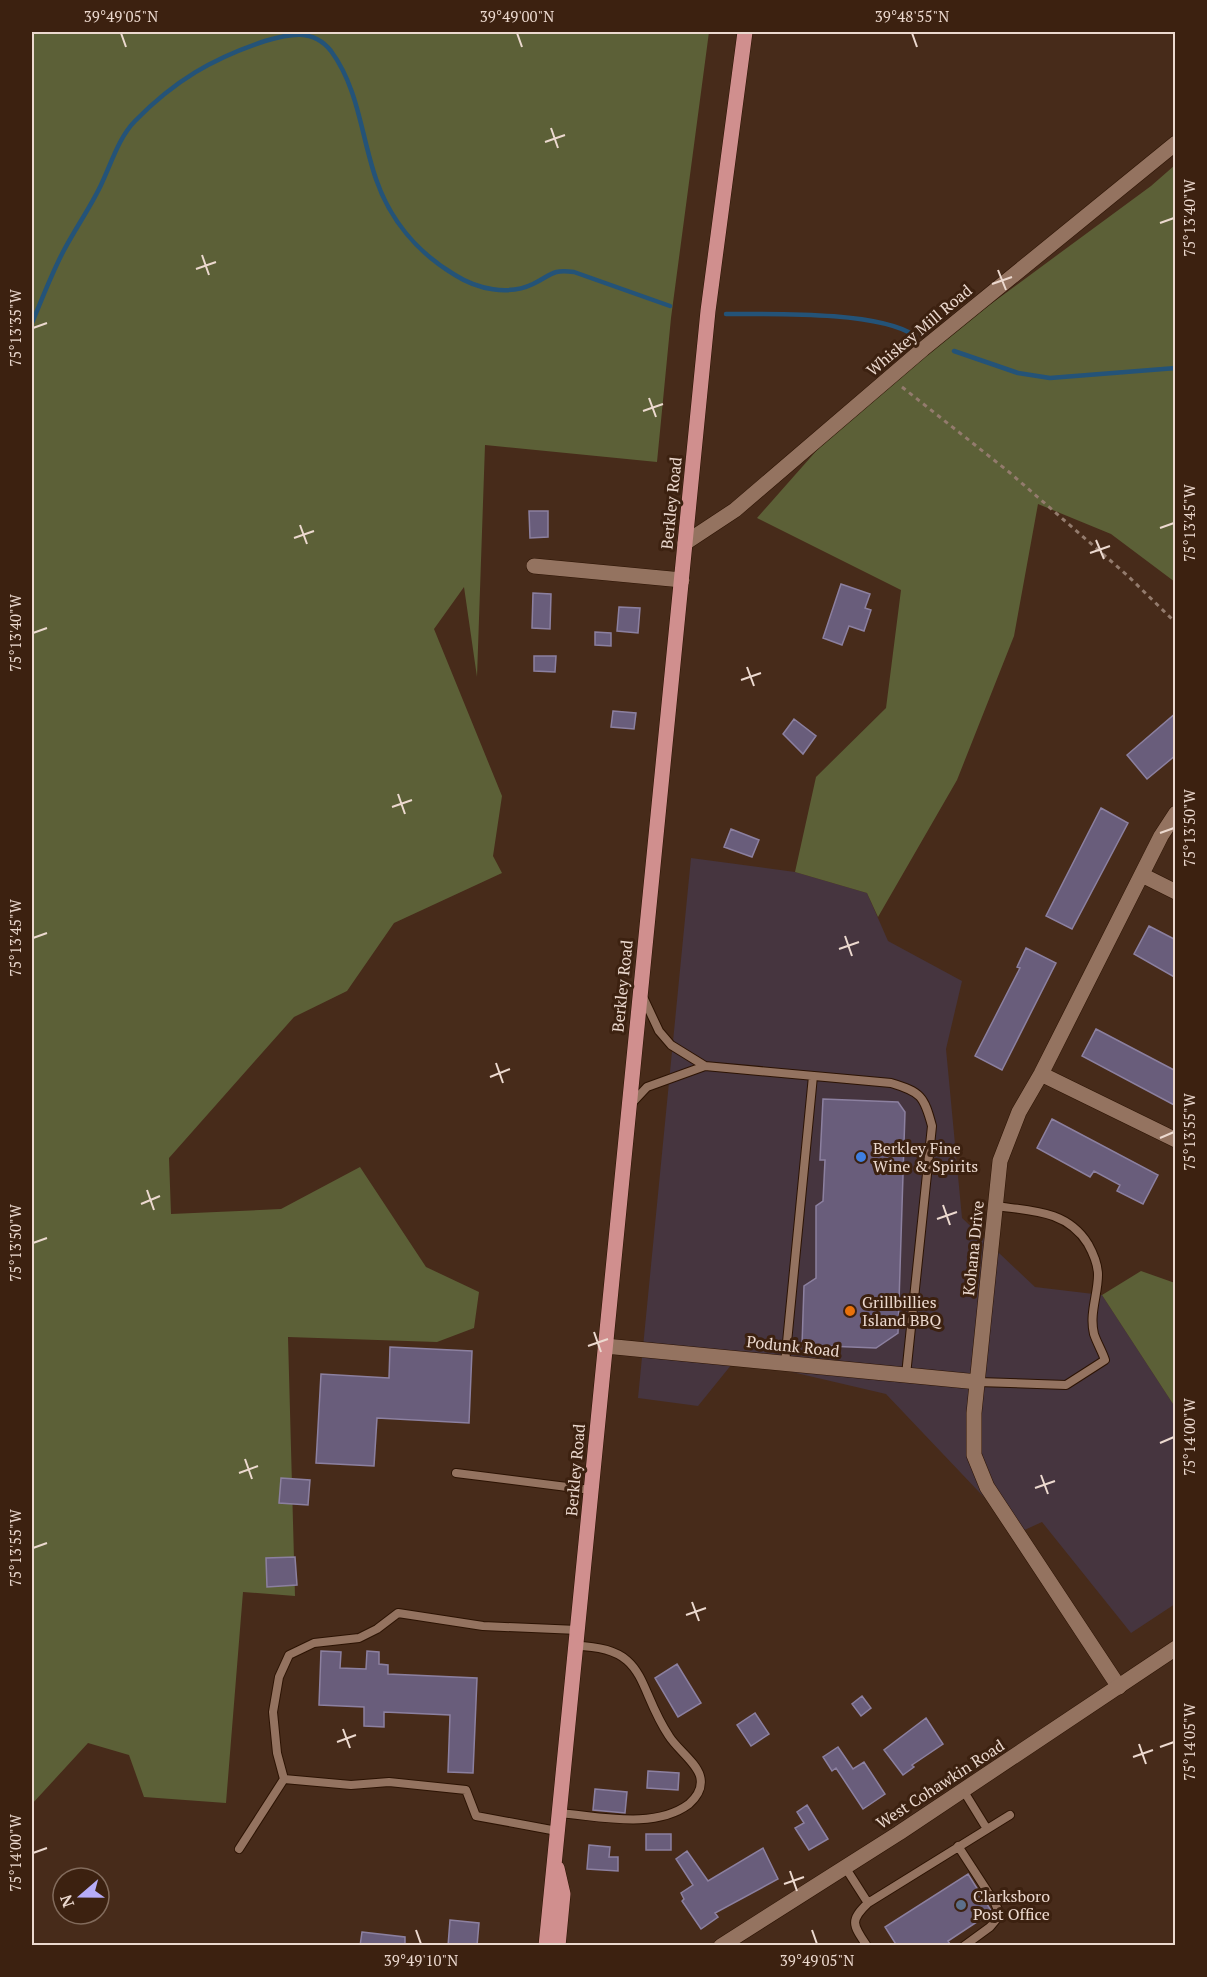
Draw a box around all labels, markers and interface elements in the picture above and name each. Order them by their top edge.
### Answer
text: 39°49'05"N [84,6,158,26]
text: 39°49'00"N [480,6,554,26]
text: 39°48'55"N [875,6,949,26]
text: 75°13'40"W [1179,178,1199,257]
street label: Whiskey Mill Road [861,279,977,381]
text: 75°13'35"W [5,288,25,367]
street label: Berkley Road [655,456,687,550]
text: 75°13'45"W [1179,483,1199,562]
text: 75°13'40"W [5,593,25,672]
text: 75°13'50"W [1179,788,1199,867]
text: 75°13'45"W [5,898,25,977]
street label: Berkley Road [606,939,638,1033]
text: 75°13'55"W [1179,1092,1199,1171]
place label: Berkley Fine Wine & Spirits [873,1137,978,1177]
marker: Berkley Fine Wine & Spirits [854,1150,868,1164]
street label: Kohana Drive [957,1199,989,1297]
text: 75°13'50"W [5,1203,25,1282]
place label: Grillbillies Island BBQ [862,1291,942,1331]
marker: Grillbillies Island BBQ [843,1304,857,1318]
street label: Podunk Road [745,1330,841,1362]
text: 75°14'00"W [1179,1397,1199,1476]
street label: Berkley Road [560,1423,590,1517]
text: 75°13'55"W [5,1508,25,1587]
text: 75°14'05"W [1179,1702,1199,1781]
street label: West Cohawkin Road [872,1734,1008,1834]
text: 75°14'00"W [5,1813,25,1892]
north arrow [51,1866,111,1926]
place label: Clarksboro Post Office [973,1885,1050,1925]
text: N [54,1892,79,1911]
marker: Clarksboro Post Office [954,1898,968,1912]
text: 39°49'10"N [384,1950,458,1970]
text: 39°49'05"N [780,1950,854,1970]

